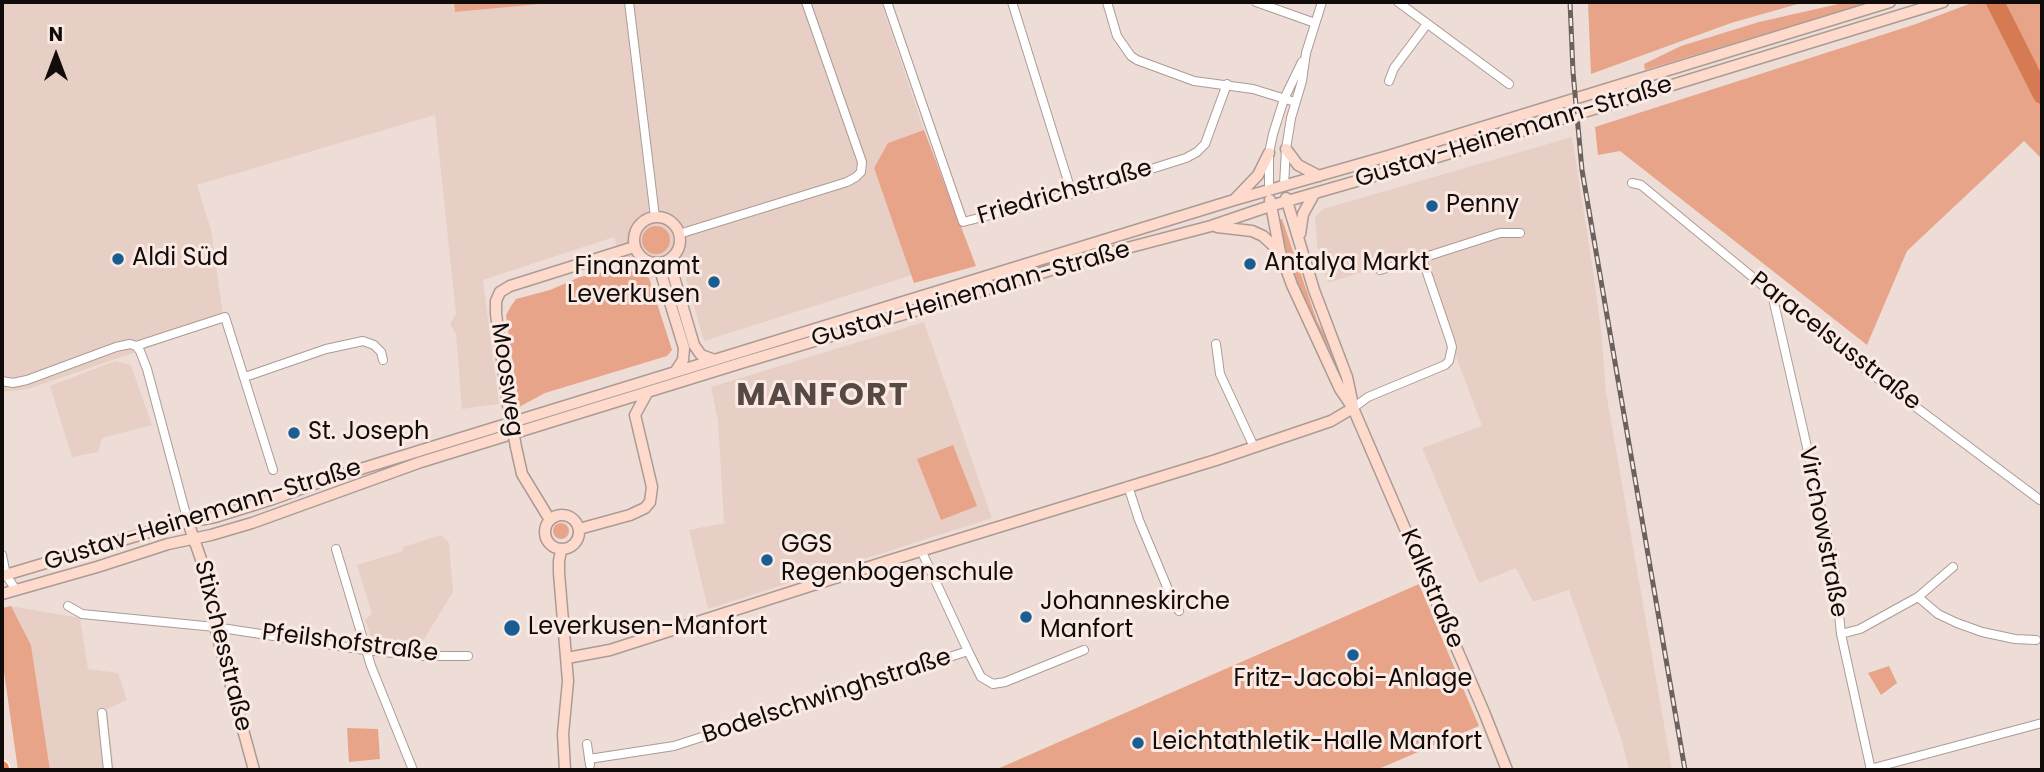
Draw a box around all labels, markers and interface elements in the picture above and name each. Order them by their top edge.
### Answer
north arrow [21,21,91,91]
text: N [49,21,63,48]
street label: Gustav-Heinemann-Straße [1352,71,1676,195]
street label: Friedrichstraße [974,154,1156,232]
place label: Penny [1446,192,1519,220]
marker: Penny [1424,198,1440,214]
street label: Gustav-Heinemann-Straße [808,236,1134,354]
place label: Aldi Süd [132,245,228,273]
place label: Antalya Markt [1264,250,1429,278]
marker: Aldi Süd [110,251,126,267]
place label: Finanzamt Leverkusen [567,254,700,310]
marker: Antalya Markt [1242,256,1258,272]
street label: Paracelsusstraße [1744,266,1926,418]
marker: Finanzamt Leverkusen [706,274,722,290]
street label: Moosweg [484,321,528,439]
district label: MANFORT [737,378,909,416]
place label: St. Joseph [308,419,429,447]
marker: St. Joseph [286,425,302,441]
street label: Virchowstraße [1791,444,1853,620]
street label: Gustav-Heinemann-Straße [41,454,365,578]
street label: Kalkstraße [1393,525,1469,653]
place label: GGS Regenbogenschule [781,532,1014,588]
marker: GGS Regenbogenschule [759,552,775,568]
street label: Stixchesstraße [187,558,257,734]
place label: Johanneskirche Manfort [1040,589,1230,645]
marker: Johanneskirche Manfort [1018,609,1034,625]
place label: Leverkusen-Manfort [528,614,767,642]
marker: Leverkusen-Manfort [502,618,522,638]
street label: Pfeilshofstraße [260,619,440,669]
street label: Bodelschwinghstraße [699,643,955,751]
marker: Fritz-Jacobi-Anlage [1345,647,1361,663]
place label: Fritz-Jacobi-Anlage [1234,666,1472,694]
place label: Leichtathletik-Halle Manfort [1152,729,1482,757]
marker: Leichtathletik-Halle Manfort [1130,735,1146,751]

